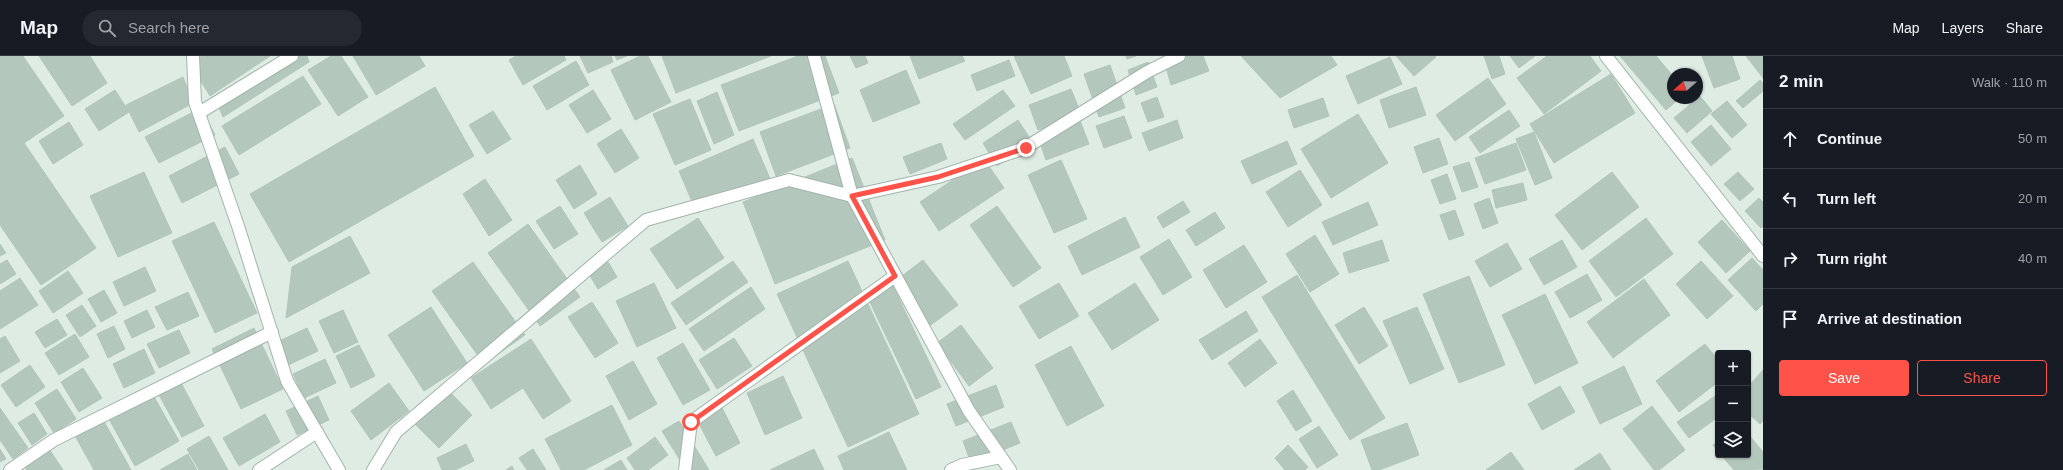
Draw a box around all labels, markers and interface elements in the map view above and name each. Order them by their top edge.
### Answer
search box [82,10,362,46]
text: Map [20,17,58,38]
icon: search [96,17,118,39]
text: Search here [128,19,210,36]
text: Map [1892,20,1920,36]
text: Layers [1942,20,1984,36]
text: Share [2006,20,2043,36]
north arrow [1667,68,1703,104]
text: 2 min [1779,72,1823,91]
text: Walk · 110 m [1972,75,2047,90]
icon: ahead [1779,128,1801,150]
text: Continue [1817,130,1882,147]
text: 50 m [2018,131,2047,146]
route end [1017,139,1035,157]
icon: left [1779,188,1801,210]
text: Turn left [1817,190,1876,207]
text: 20 m [2018,191,2047,206]
icon: right [1779,248,1801,270]
text: Turn right [1817,250,1887,267]
text: 40 m [2018,251,2047,266]
icon: arrive [1779,308,1801,330]
text: Arrive at destination [1817,310,1962,327]
map controls [1715,350,1751,458]
button: + [1715,350,1751,386]
button: Save [1779,360,1909,396]
button: Share [1917,360,2047,396]
button: − [1715,386,1751,422]
route start [682,413,700,431]
button: layers [1715,422,1751,458]

